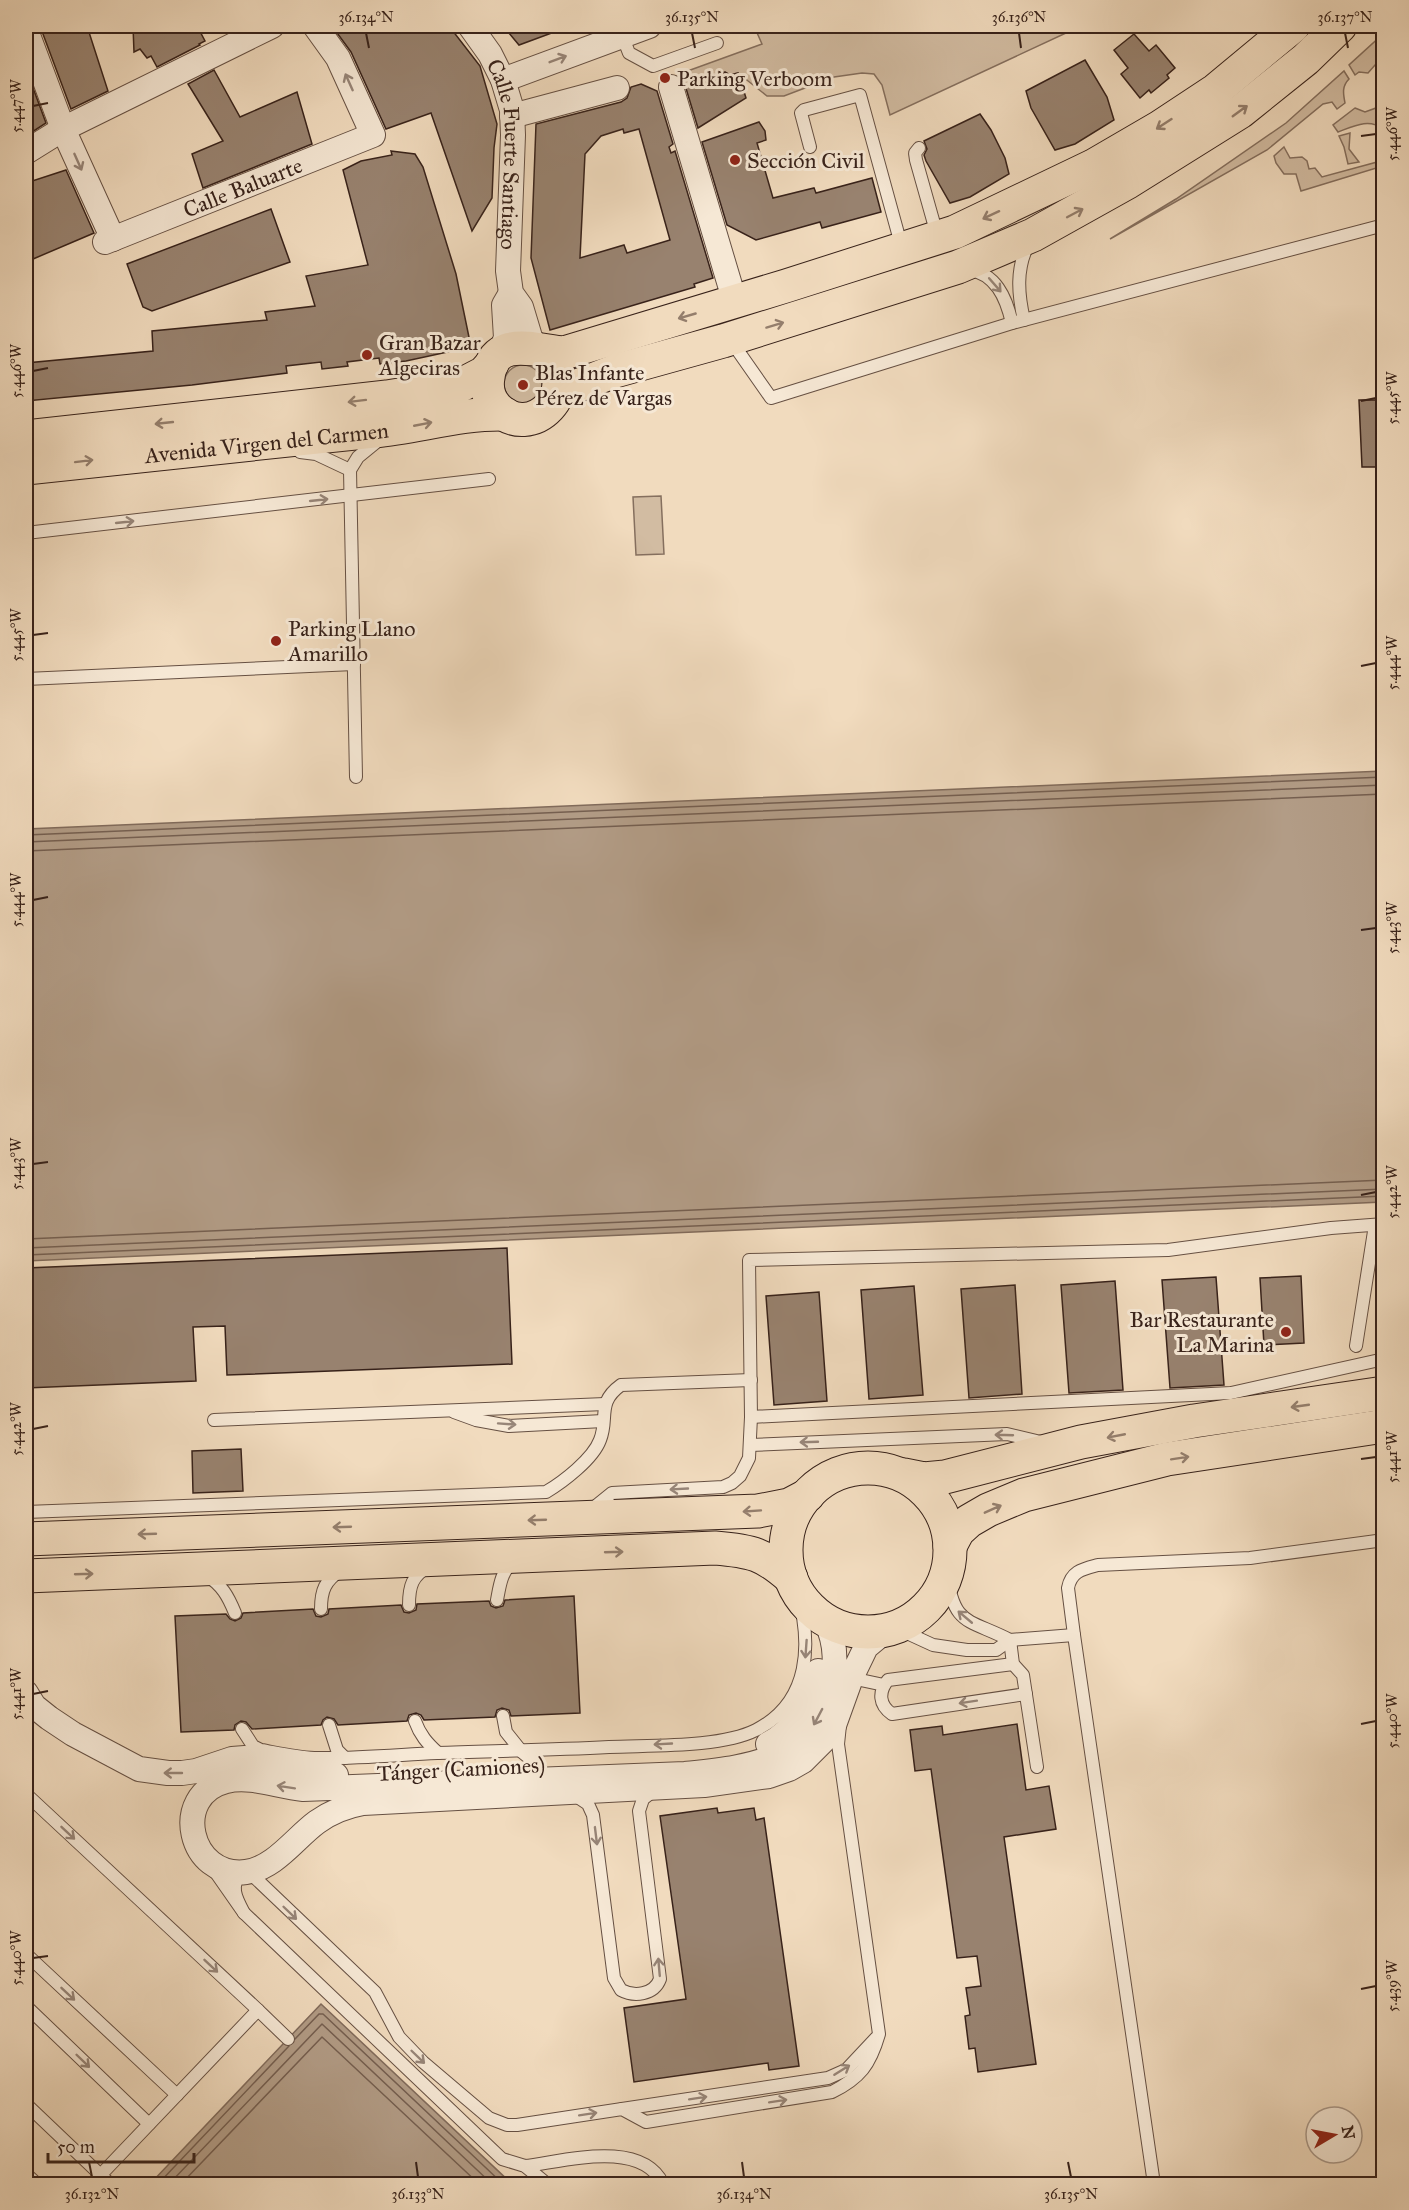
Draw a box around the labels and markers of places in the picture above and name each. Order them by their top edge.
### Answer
place label: Parking Verboom [677,65,833,92]
marker: Parking Verboom [658,71,672,85]
place label: Sección Civil [747,147,865,174]
marker: Sección Civil [728,153,742,167]
place label: Gran Bazar Algeciras [378,329,482,381]
marker: Gran Bazar Algeciras [360,348,374,362]
place label: Blas Infante Pérez de Vargas [535,359,672,411]
marker: Blas Infante Pérez de Vargas [516,378,530,392]
place label: Parking Llano Amarillo [287,615,416,667]
marker: Parking Llano Amarillo [269,634,283,648]
place label: Bar Restaurante La Marina [1130,1306,1275,1358]
marker: Bar Restaurante La Marina [1279,1325,1293,1339]

